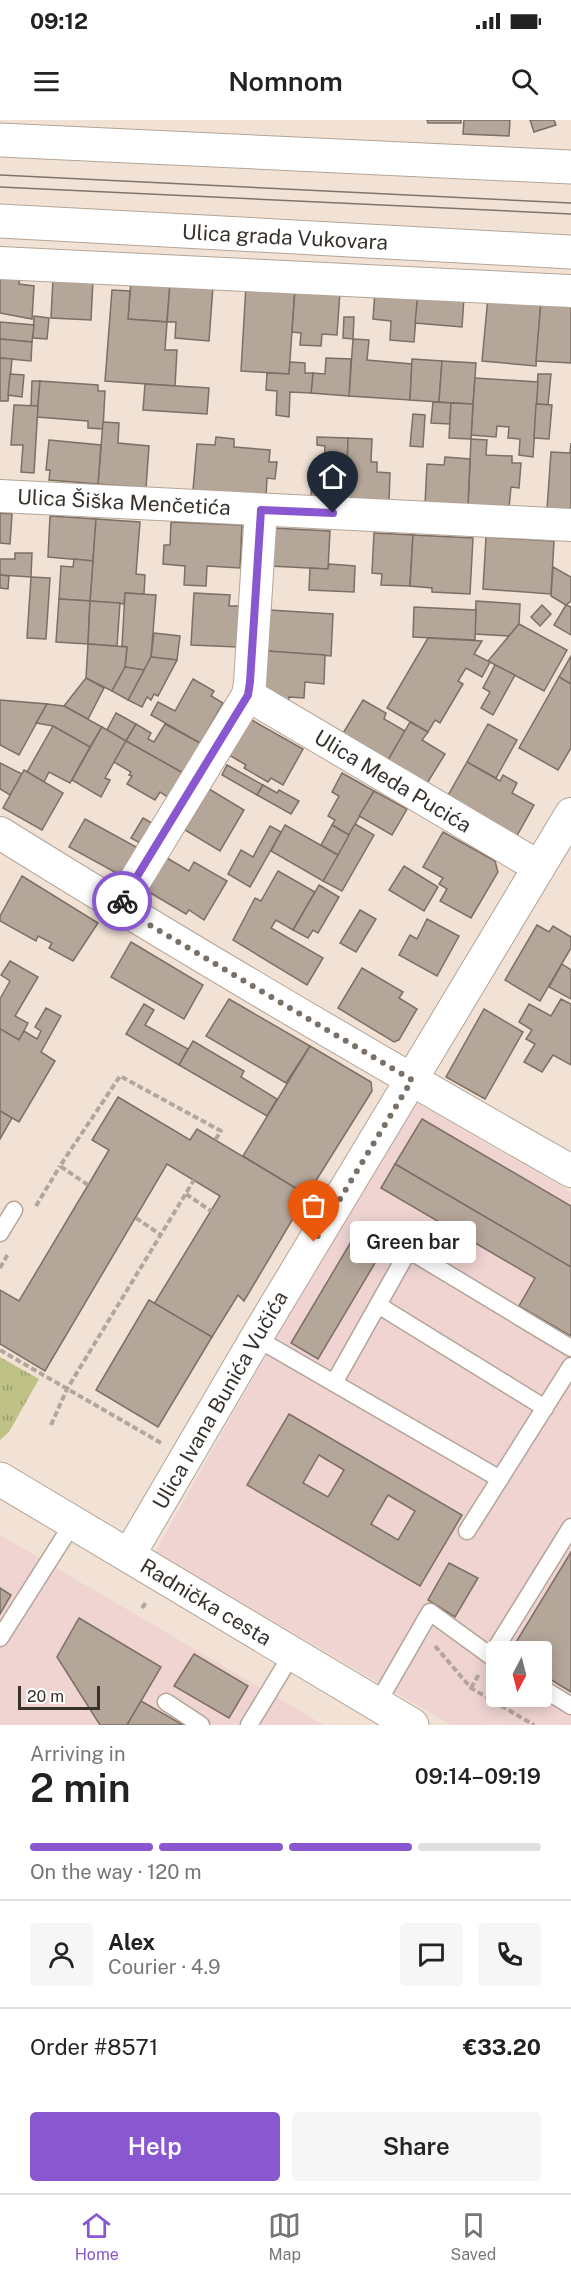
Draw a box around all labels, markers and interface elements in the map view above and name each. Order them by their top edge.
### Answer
text: 09:12 [30,8,88,34]
icon: menu [30,65,63,98]
text: Nomnom [228,65,343,97]
icon: search [508,65,541,98]
street label: Ulica grada Vukovara [181,219,389,255]
pin [307,451,358,513]
icon: home [316,460,349,493]
street label: Ulica Šiška Menčetića [17,484,231,520]
street label: Ulica Meda Pucića [310,724,476,838]
courier [92,871,152,931]
icon: bike [106,885,139,918]
pin [288,1180,339,1242]
icon: bag [297,1189,330,1222]
callout: Green bar [350,1221,476,1263]
text: Green bar [366,1230,460,1254]
street label: Ulica Ivana Bunića Vučića [147,1286,293,1514]
street label: Radnička cesta [136,1553,276,1651]
north arrow [486,1641,552,1707]
map controls [486,1641,552,1707]
scale bar [18,1683,100,1710]
text: 20 m [27,1687,64,1706]
text: Arriving in [30,1742,125,1766]
text: 09:14–09:19 [415,1763,541,1789]
text: 2 min [30,1765,131,1811]
text: On the way · 120 m [30,1860,202,1884]
button: person [30,1923,93,1986]
button: chat [400,1923,463,1986]
button: phone [478,1923,541,1986]
text: Alex [108,1929,155,1955]
text: Courier · 4.9 [108,1955,220,1979]
text: Order #8571 [30,2034,158,2060]
text: €33.20 [463,2034,541,2060]
button: Help [30,2112,280,2181]
button: Share [292,2112,541,2181]
tab: Home [75,2209,119,2264]
tab: Map [268,2209,301,2264]
tab: Saved [451,2209,496,2264]

